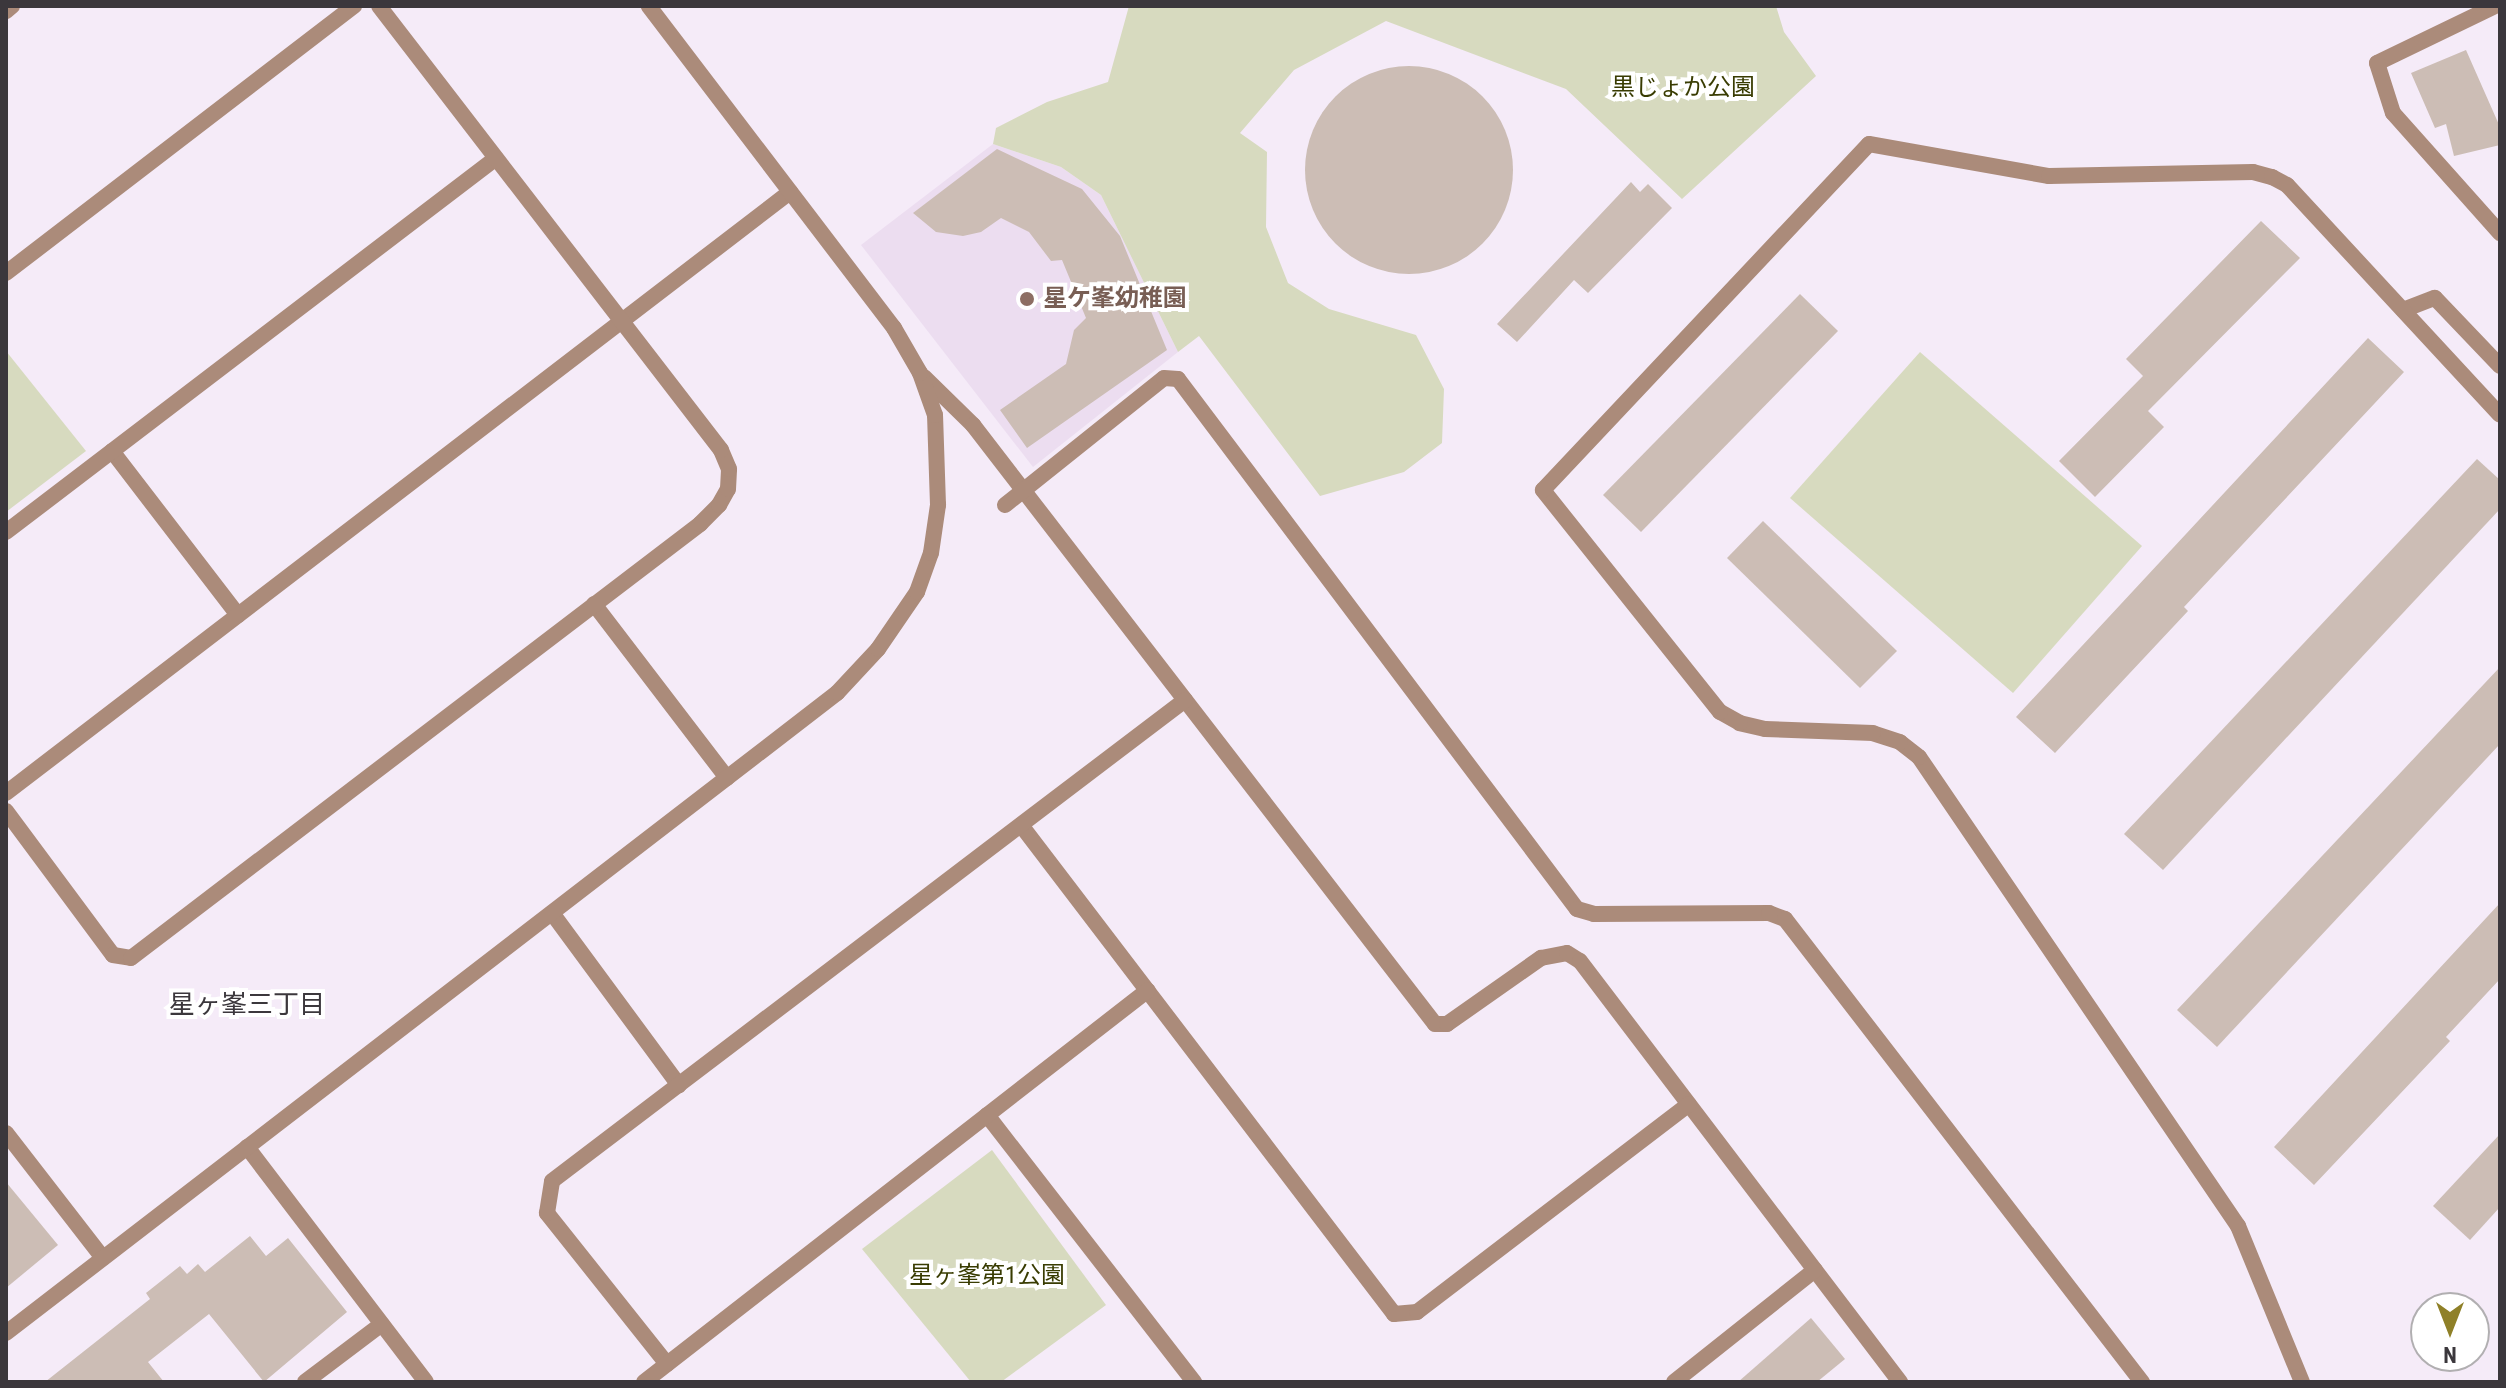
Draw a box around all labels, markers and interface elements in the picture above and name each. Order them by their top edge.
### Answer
park label: 黒じょか公園 [1611,74,1755,102]
place label: 星ケ峯幼稚園 [1043,285,1187,313]
marker: 星ケ峯幼稚園 [1018,290,1036,308]
district label: 星ヶ峯三丁目 [169,989,325,1021]
park label: 星ヶ峯第1公園 [909,1262,1065,1290]
north arrow [2410,1292,2490,1372]
text: N [2443,1342,2457,1367]

